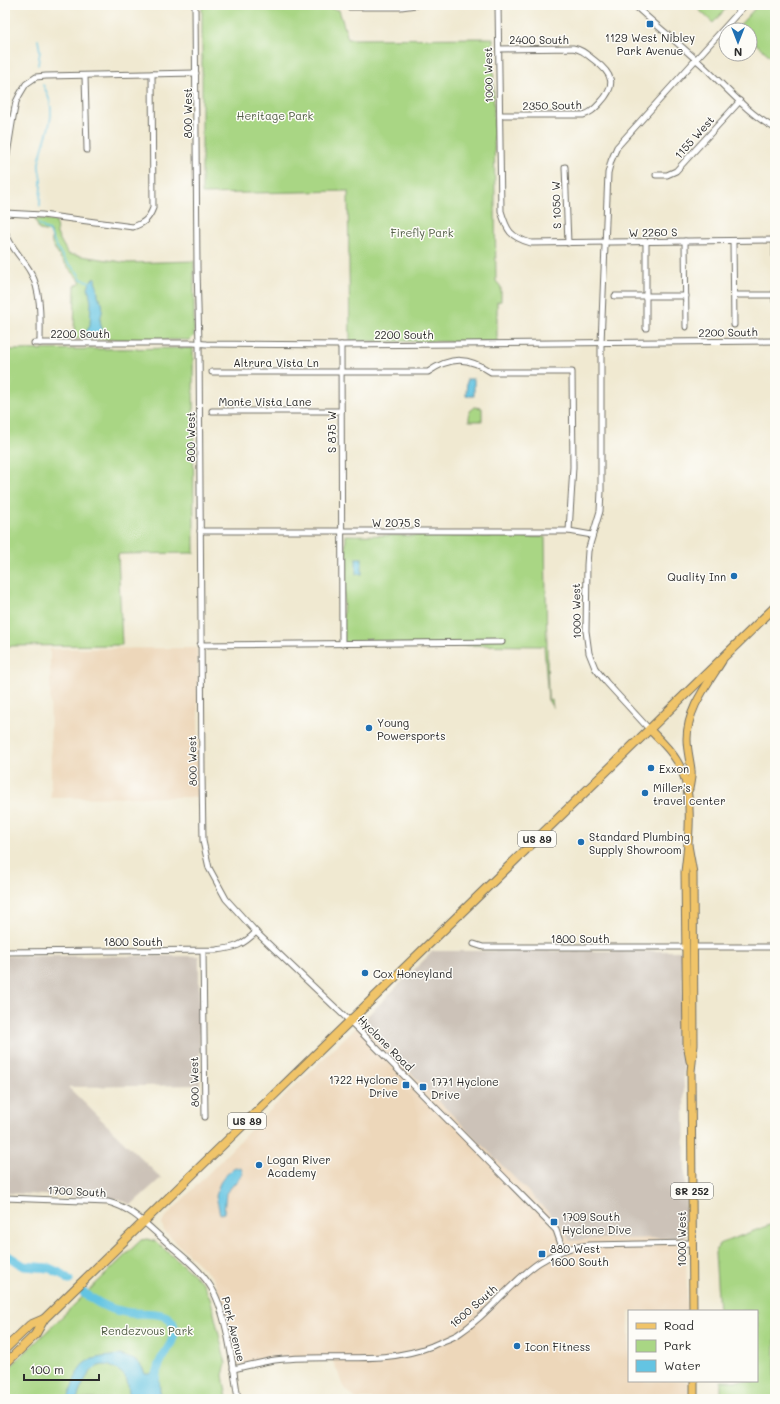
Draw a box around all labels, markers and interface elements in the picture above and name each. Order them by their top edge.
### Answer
marker: 1129 West Nibley Park Avenue [645,19,655,29]
north arrow [718,22,758,62]
place label: 1129 West Nibley Park Avenue [605,30,695,58]
street label: 2400 South [509,32,569,47]
text: N [734,45,742,60]
street label: 1000 West [480,47,496,103]
street label: 800 West [180,88,195,138]
street label: 2350 South [522,97,582,113]
park label: Heritage Park [237,108,314,123]
street label: 1155 West [671,112,717,162]
street label: S 1050 W [548,181,564,229]
street label: W 2260 S [629,224,677,240]
park label: Firefly Park [390,225,454,240]
street label: 2200 South [698,324,758,340]
street label: 2200 South [50,326,110,341]
street label: 2200 South [374,327,434,342]
street label: Altrura Vista Ln [233,355,319,370]
street label: Monte Vista Lane [218,394,312,409]
street label: S 875 W [324,411,339,453]
street label: 800 West [183,412,198,462]
street label: W 2075 S [372,515,420,530]
place label: Quality Inn [667,569,726,584]
marker: Quality Inn [729,571,739,581]
street label: 1000 West [568,583,584,639]
place label: Young Powersports [377,715,445,743]
marker: Young Powersports [364,723,374,733]
street label: 800 West [184,736,200,786]
place label: Exxon [659,761,689,776]
marker: Exxon [646,763,656,773]
place label: Miller's travel center [653,780,726,808]
marker: Miller's travel center [640,788,650,798]
place label: Standard Plumbing Supply Showroom [589,829,690,857]
road number: US 89 [518,831,556,847]
marker: Standard Plumbing Supply Showroom [576,837,586,847]
street label: 1800 South [551,931,609,946]
street label: 1800 South [104,934,162,949]
place label: Cox Honeyland [373,966,452,981]
marker: Cox Honeyland [360,968,370,978]
street label: Hyclone Road [355,1012,417,1074]
street label: 800 West [186,1057,202,1107]
place label: 1722 Hyclone Drive [329,1072,398,1100]
place label: 1771 Hyclone Drive [431,1074,499,1102]
marker: 1722 Hyclone Drive [401,1080,411,1090]
marker: 1771 Hyclone Drive [418,1082,428,1092]
road number: US 89 [228,1113,266,1129]
place label: Logan River Academy [267,1152,331,1180]
marker: Logan River Academy [254,1160,264,1170]
street label: 1700 South [48,1182,106,1200]
road number: SR 252 [671,1183,713,1199]
place label: 1709 South Hyclone Dive [562,1209,632,1237]
street label: 1000 West [674,1211,689,1267]
marker: 1709 South Hyclone Dive [549,1217,559,1227]
place label: 880 West 1600 South [550,1241,608,1269]
marker: 880 West 1600 South [537,1249,547,1259]
street label: 1600 South [446,1281,500,1331]
street label: Park Avenue [219,1295,249,1363]
legend [628,1310,758,1382]
text: Road [664,1317,694,1333]
park label: Rendezvous Park [101,1323,193,1338]
text: Park [664,1337,691,1353]
place label: Icon Fitness [525,1339,590,1354]
marker: Icon Fitness [512,1341,522,1351]
scale bar [24,1356,99,1382]
text: Water [664,1357,701,1373]
text: 100 m [30,1361,64,1377]

